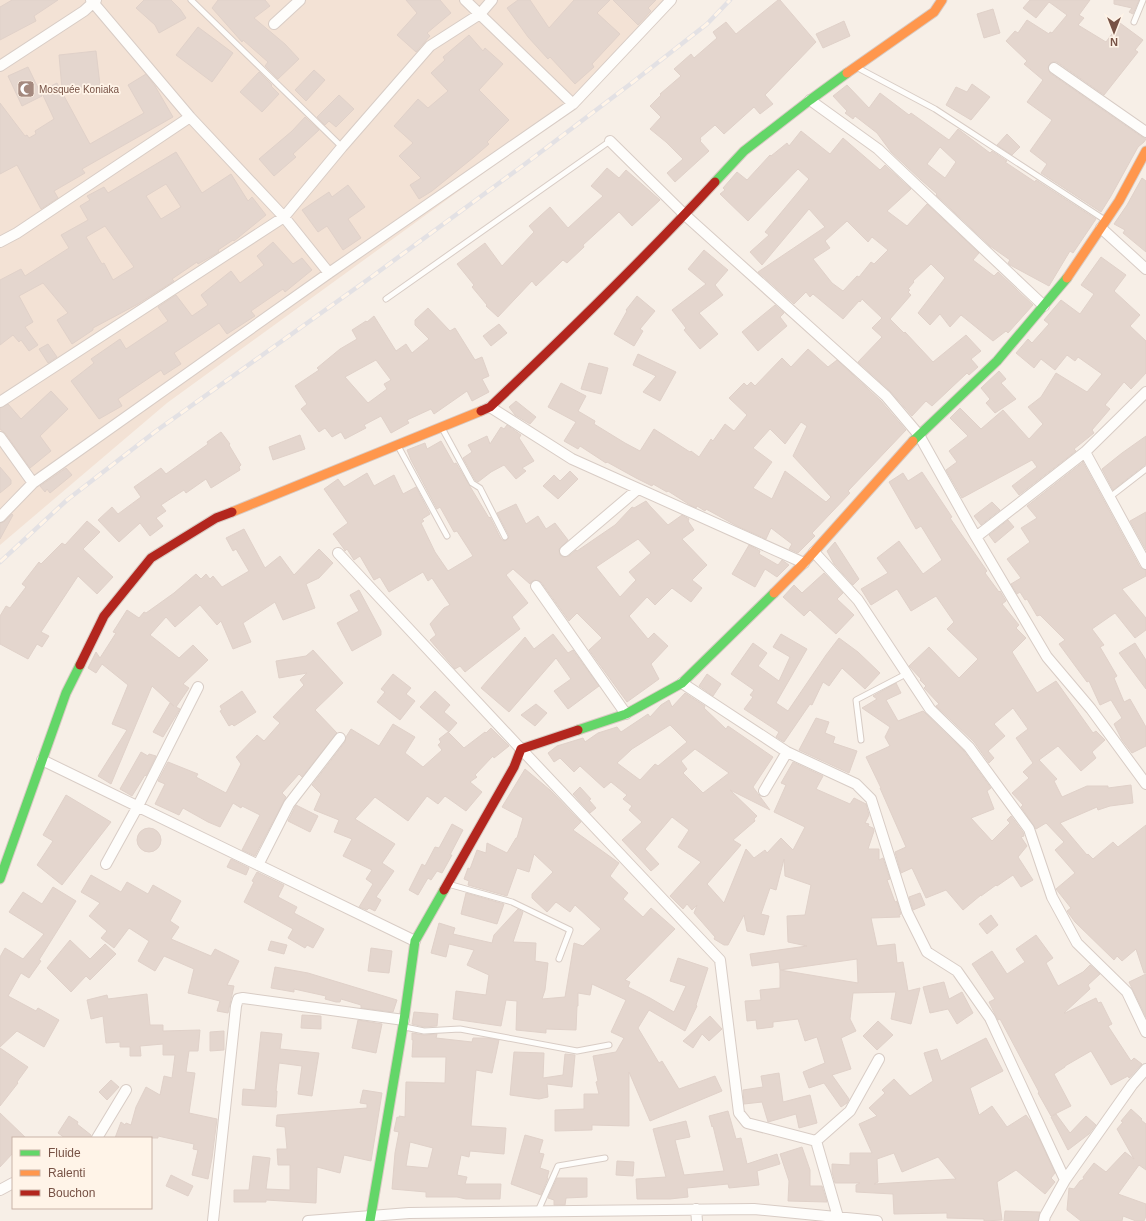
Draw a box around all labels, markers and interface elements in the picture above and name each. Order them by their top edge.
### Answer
north arrow [1094,12,1134,52]
text: N [1110,36,1118,48]
mosque icon: Mosquée Koniaka [16,79,36,99]
place label: Mosquée Koniaka [39,84,119,95]
legend [12,1137,152,1209]
text: Fluide [48,1146,81,1160]
text: Ralenti [48,1166,85,1180]
text: Bouchon [48,1186,95,1200]

